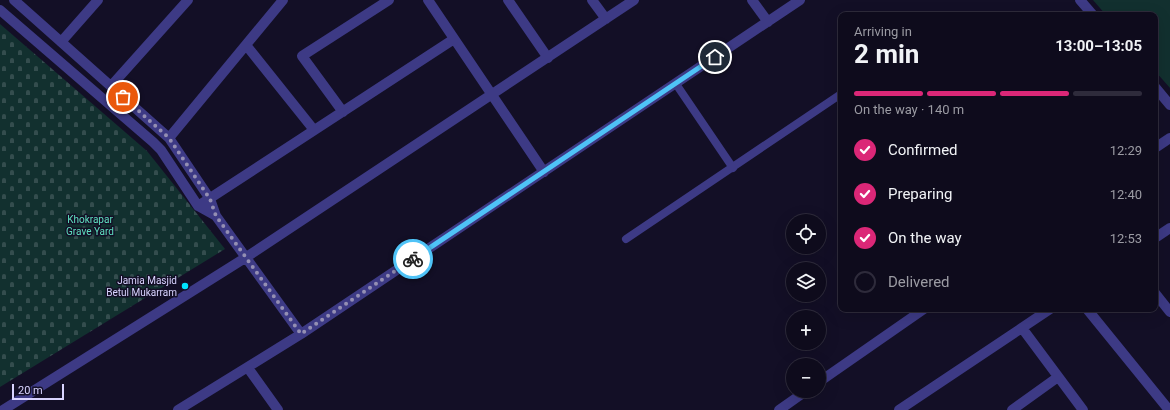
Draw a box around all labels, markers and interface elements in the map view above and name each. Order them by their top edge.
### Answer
text: Arriving in [854,24,912,39]
text: 13:00–13:05 [1055,37,1142,55]
text: 2 min [854,39,919,69]
pin [698,40,732,74]
icon: home [704,46,726,68]
pin [106,80,140,114]
icon: bag [112,86,134,108]
text: On the way · 140 m [854,102,964,117]
icon: check [854,139,876,161]
text: Confirmed [888,141,958,159]
text: 12:29 [1110,143,1142,158]
icon: check [854,183,876,205]
text: Preparing [888,185,952,203]
text: 12:40 [1110,187,1142,202]
park label: Khokrapar Grave Yard [66,214,114,237]
map controls [786,214,826,398]
button: locate [786,214,826,254]
icon: check [854,227,876,249]
text: On the way [888,229,962,247]
text: 12:53 [1110,231,1142,246]
courier [393,239,433,279]
icon: bike [402,248,424,270]
button: layers [786,262,826,302]
text: Delivered [888,273,950,291]
place label: Jamia Masjid Betul Mukarram [106,275,177,298]
marker: Jamia Masjid Betul Mukarram [180,281,190,291]
button: + [786,310,826,350]
button: − [786,358,826,398]
scale bar [12,382,64,401]
text: 20 m [18,384,43,397]

